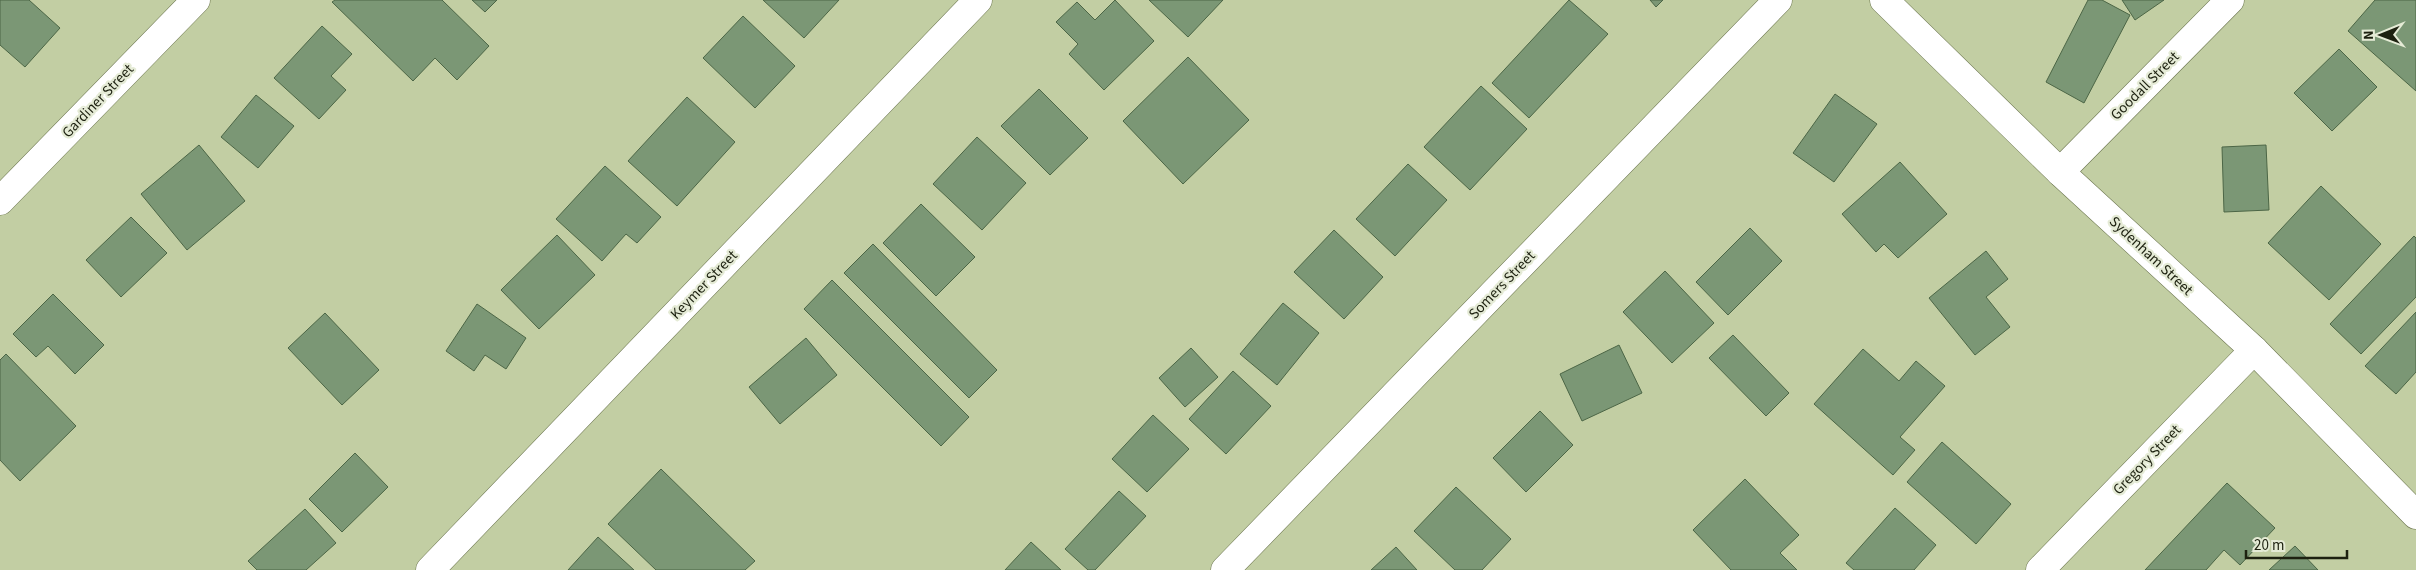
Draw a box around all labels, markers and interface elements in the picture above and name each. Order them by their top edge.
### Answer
north arrow [2356,10,2406,60]
text: N [2359,30,2379,40]
street label: Goodall Street [2106,47,2184,125]
street label: Gardiner Street [57,59,139,143]
street label: Sydenham Street [2104,212,2198,300]
street label: Keymer Street [666,246,742,324]
street label: Somers Street [1464,246,1540,324]
street label: Gregory Street [2108,420,2186,500]
scale bar [2246,528,2347,560]
text: 20 m [2254,535,2284,556]

